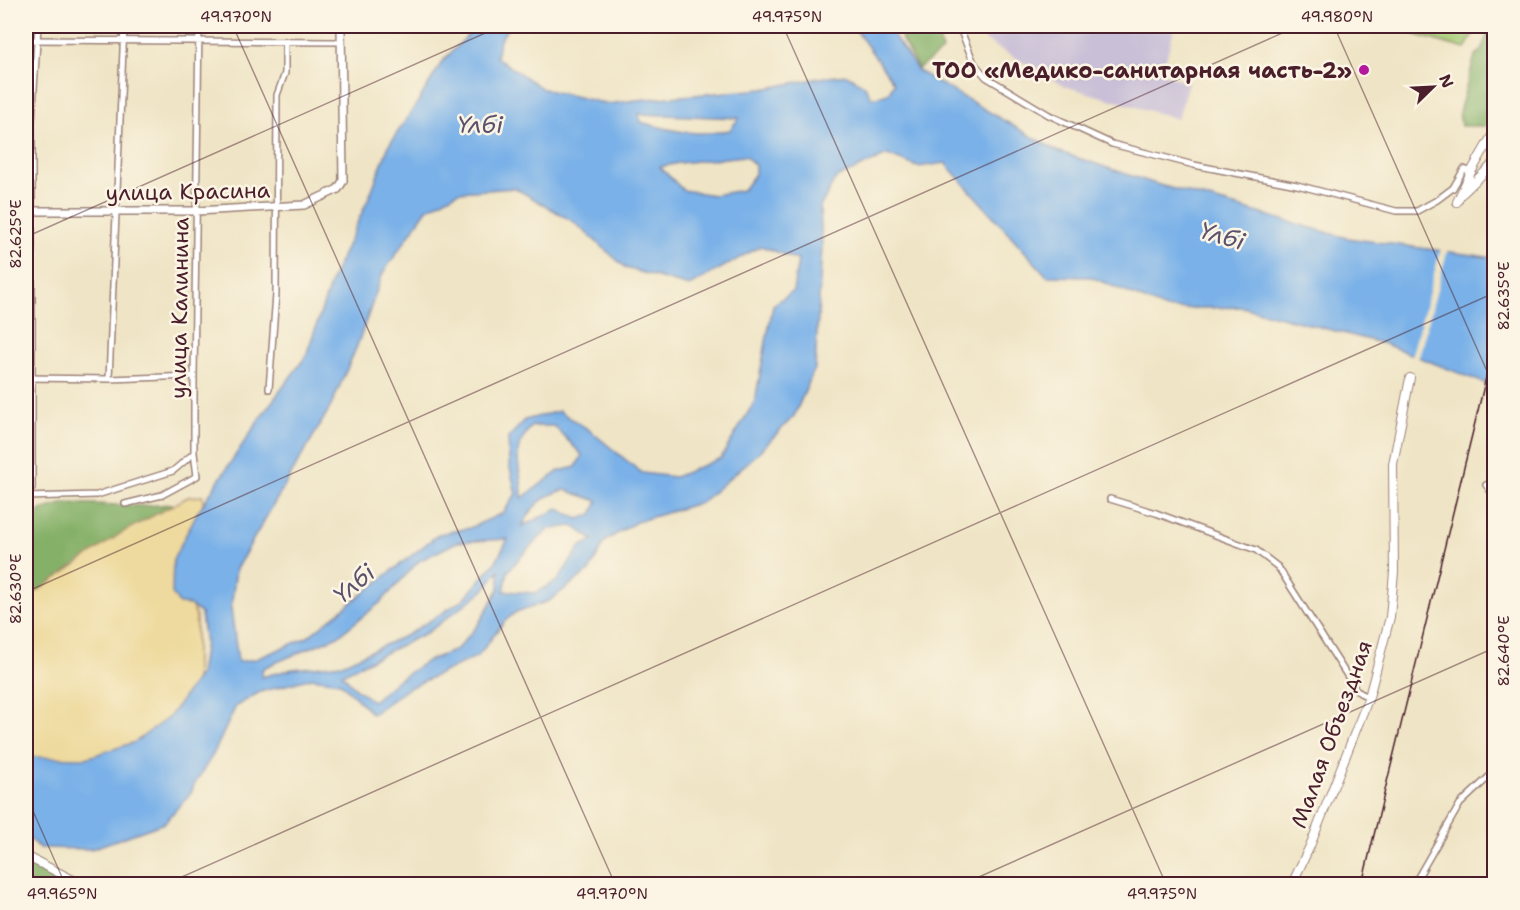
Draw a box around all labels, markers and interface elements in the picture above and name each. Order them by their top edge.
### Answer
text: 49.970°N [200,7,272,27]
text: 49.975°N [752,7,822,27]
text: 49.980°N [1301,7,1373,27]
place label: ТОО «Медико-санитарная часть-2» [932,56,1352,85]
north arrow [1403,57,1463,117]
marker: ТОО «Медико-санитарная часть-2» [1357,63,1371,77]
text: N [1434,71,1458,91]
water label: Үлбі [457,109,504,141]
street label: улица Красина [105,176,271,207]
text: 82.625°E [6,199,26,269]
water label: Үлбі [1195,214,1250,258]
street label: улица Калинина [163,217,196,399]
text: 82.635°E [1494,261,1514,331]
text: 82.630°E [6,554,26,624]
water label: Үлбі [326,556,383,611]
text: 82.640°E [1494,615,1514,687]
street label: Малая Объездная [1284,636,1379,832]
text: 49.965°N [27,884,97,904]
text: 49.970°N [576,884,648,904]
text: 49.975°N [1127,884,1197,904]

